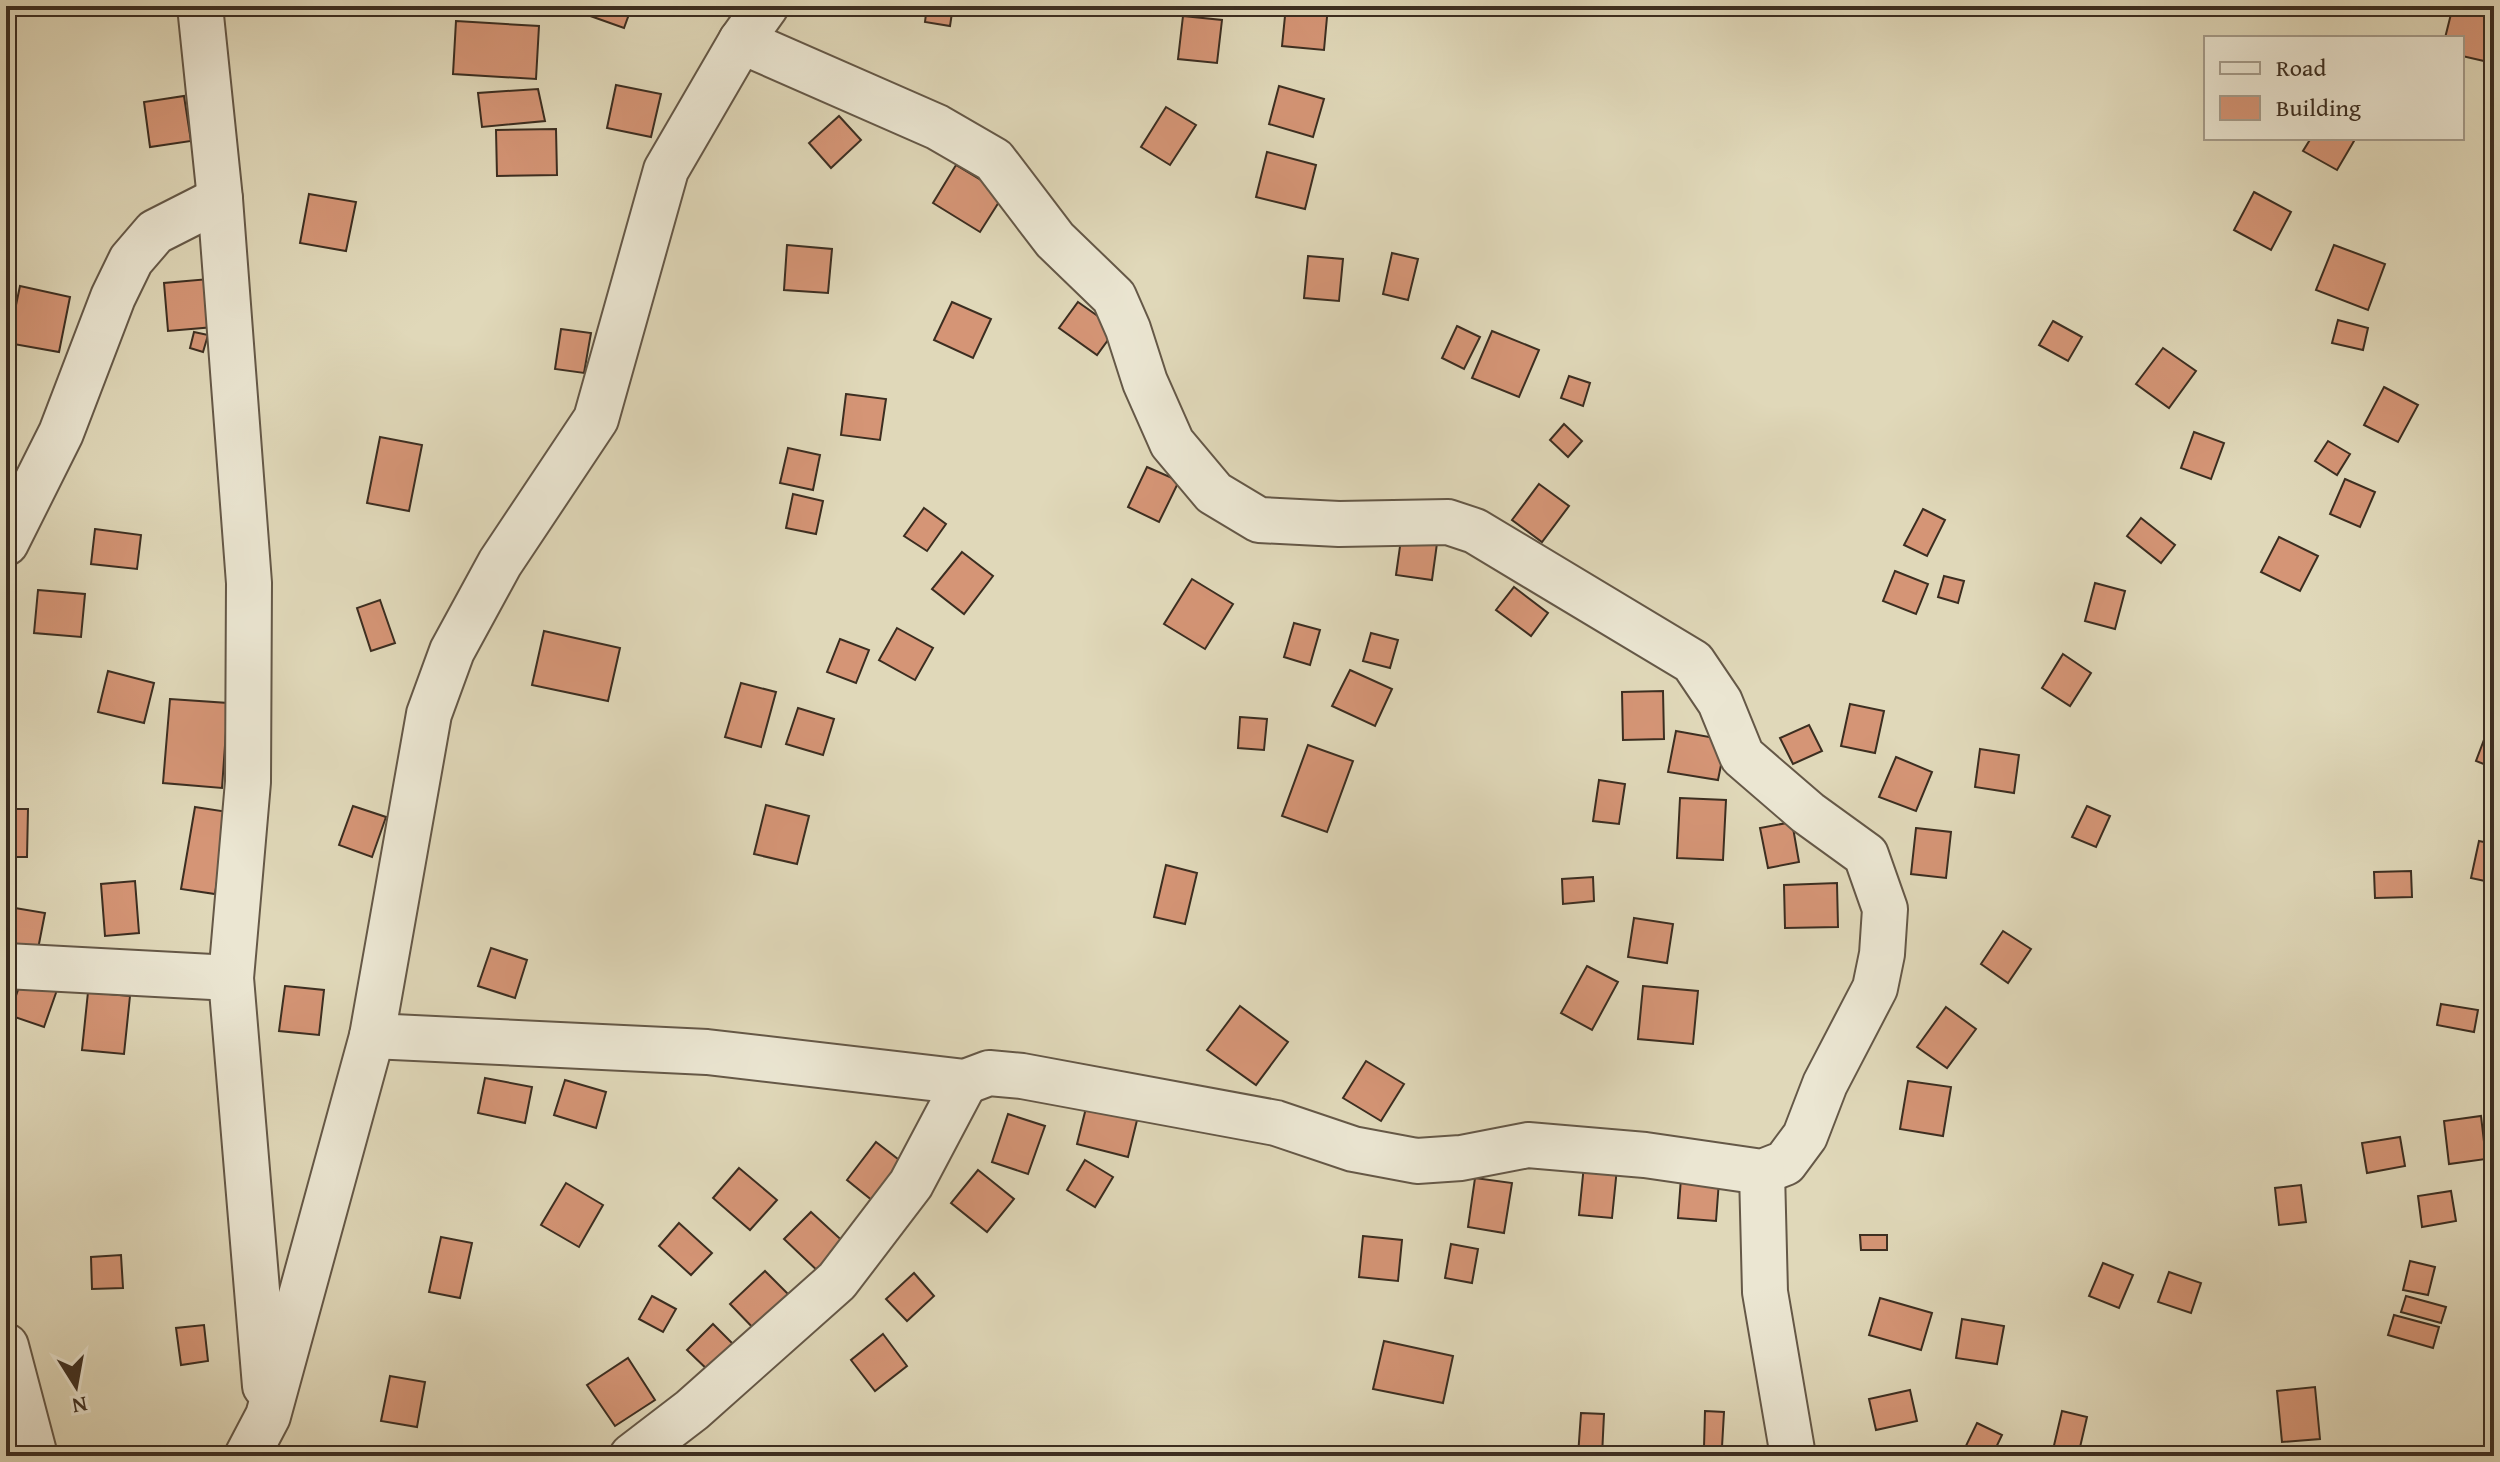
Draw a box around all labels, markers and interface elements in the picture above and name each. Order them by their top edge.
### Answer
legend [2204,36,2464,140]
text: Road [2276,50,2326,85]
text: Building [2276,90,2361,125]
north arrow [36,1346,116,1426]
text: N [69,1389,90,1423]

